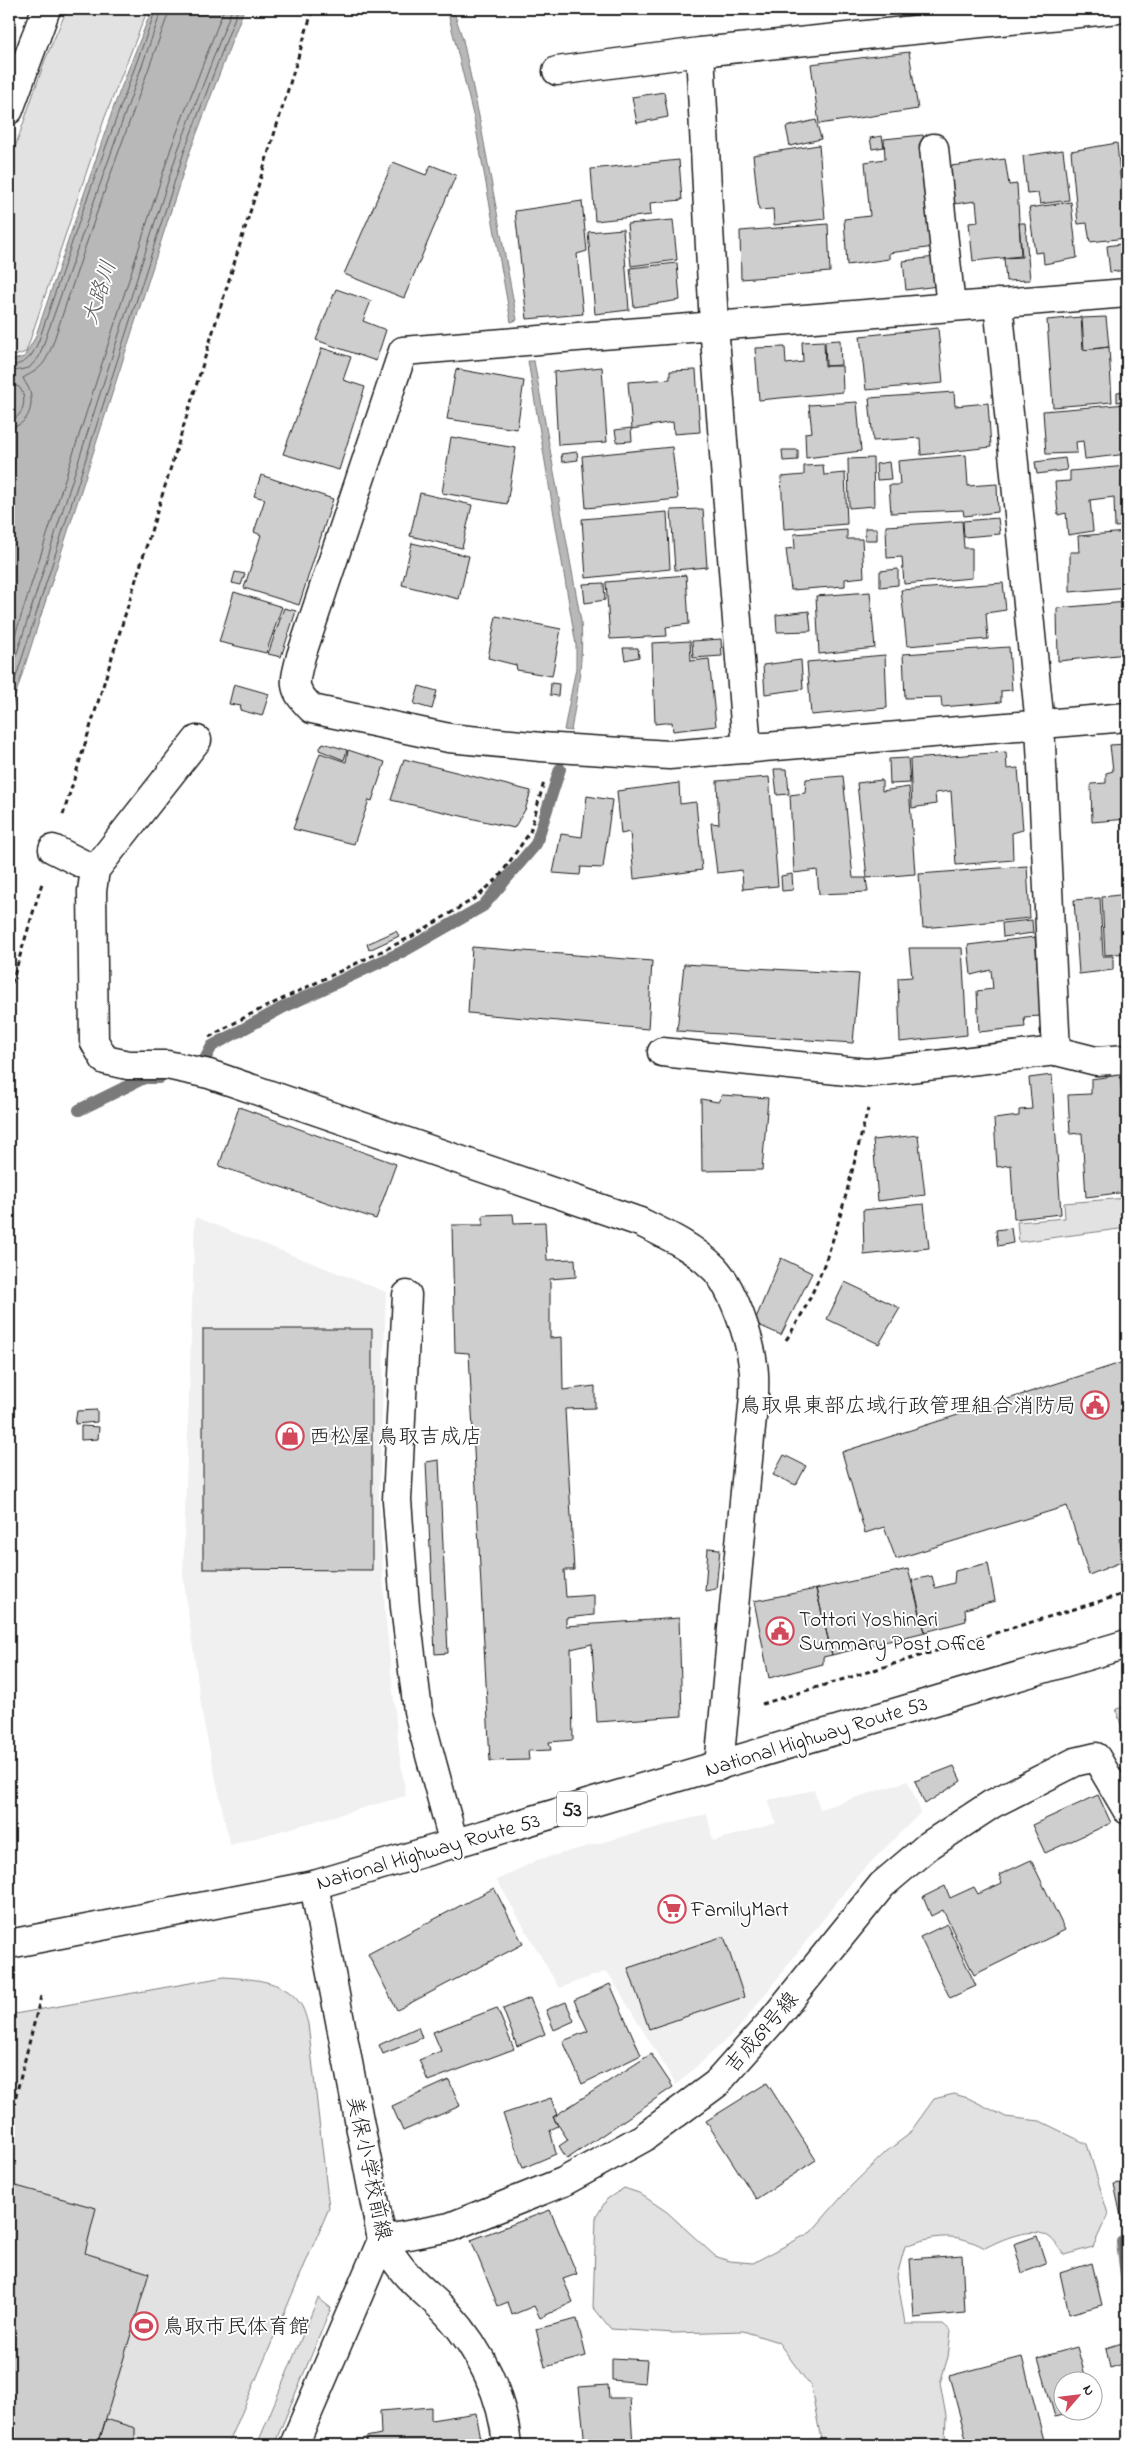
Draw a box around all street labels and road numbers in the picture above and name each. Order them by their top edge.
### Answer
street label: National Highway Route 53 [702,1690,932,1788]
road number: 53 [557,1792,587,1826]
street label: National Highway Route 53 [313,1807,544,1901]
street label: 吉成69号線 [719,1986,806,2081]
street label: 美保小学校前線 [338,2093,398,2243]

